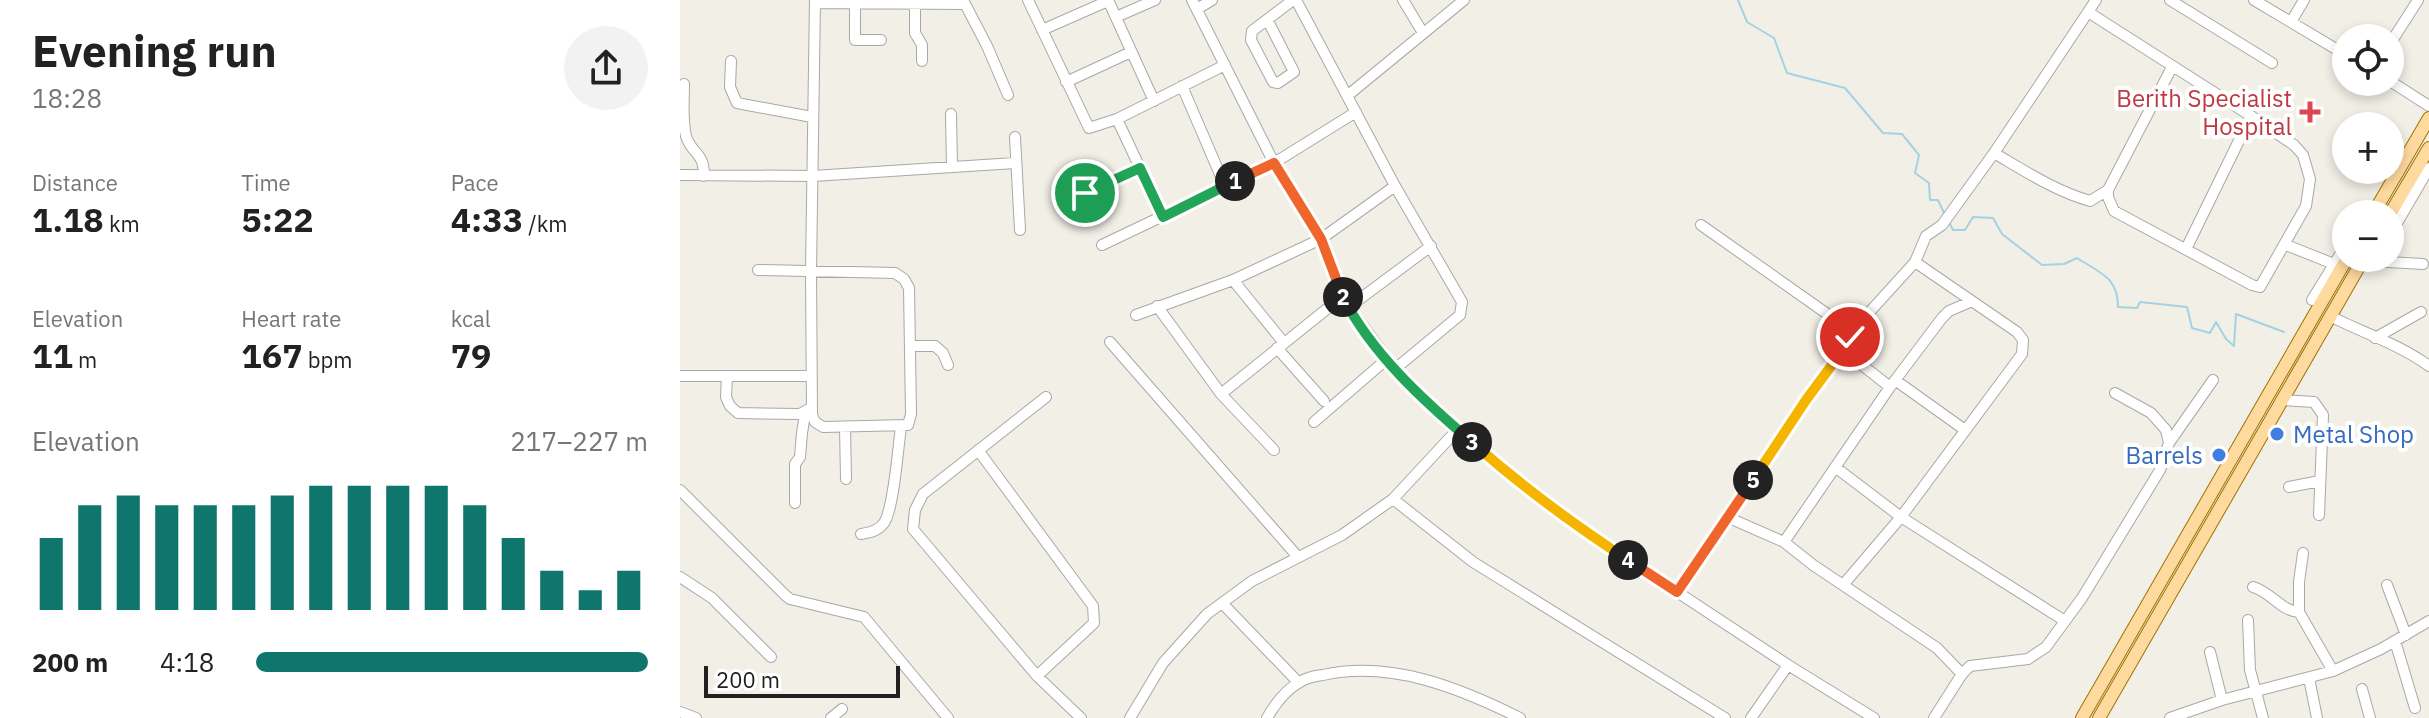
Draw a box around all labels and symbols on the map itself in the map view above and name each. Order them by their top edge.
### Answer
place label: Berith Specialist Hospital [2116,82,2292,142]
marker: Berith Specialist Hospital [2299,101,2321,123]
pin [1051,159,1119,227]
pin: 1 [1215,161,1255,201]
pin: 2 [1323,277,1363,317]
pin [1816,303,1884,371]
place label: Metal Shop [2293,418,2414,450]
pin: 3 [1452,422,1492,462]
marker: Metal Shop [2268,425,2286,443]
place label: Barrels [2126,439,2203,471]
marker: Barrels [2210,446,2228,464]
pin: 5 [1733,460,1773,500]
pin: 4 [1608,540,1648,580]
scale bar [704,662,900,698]

